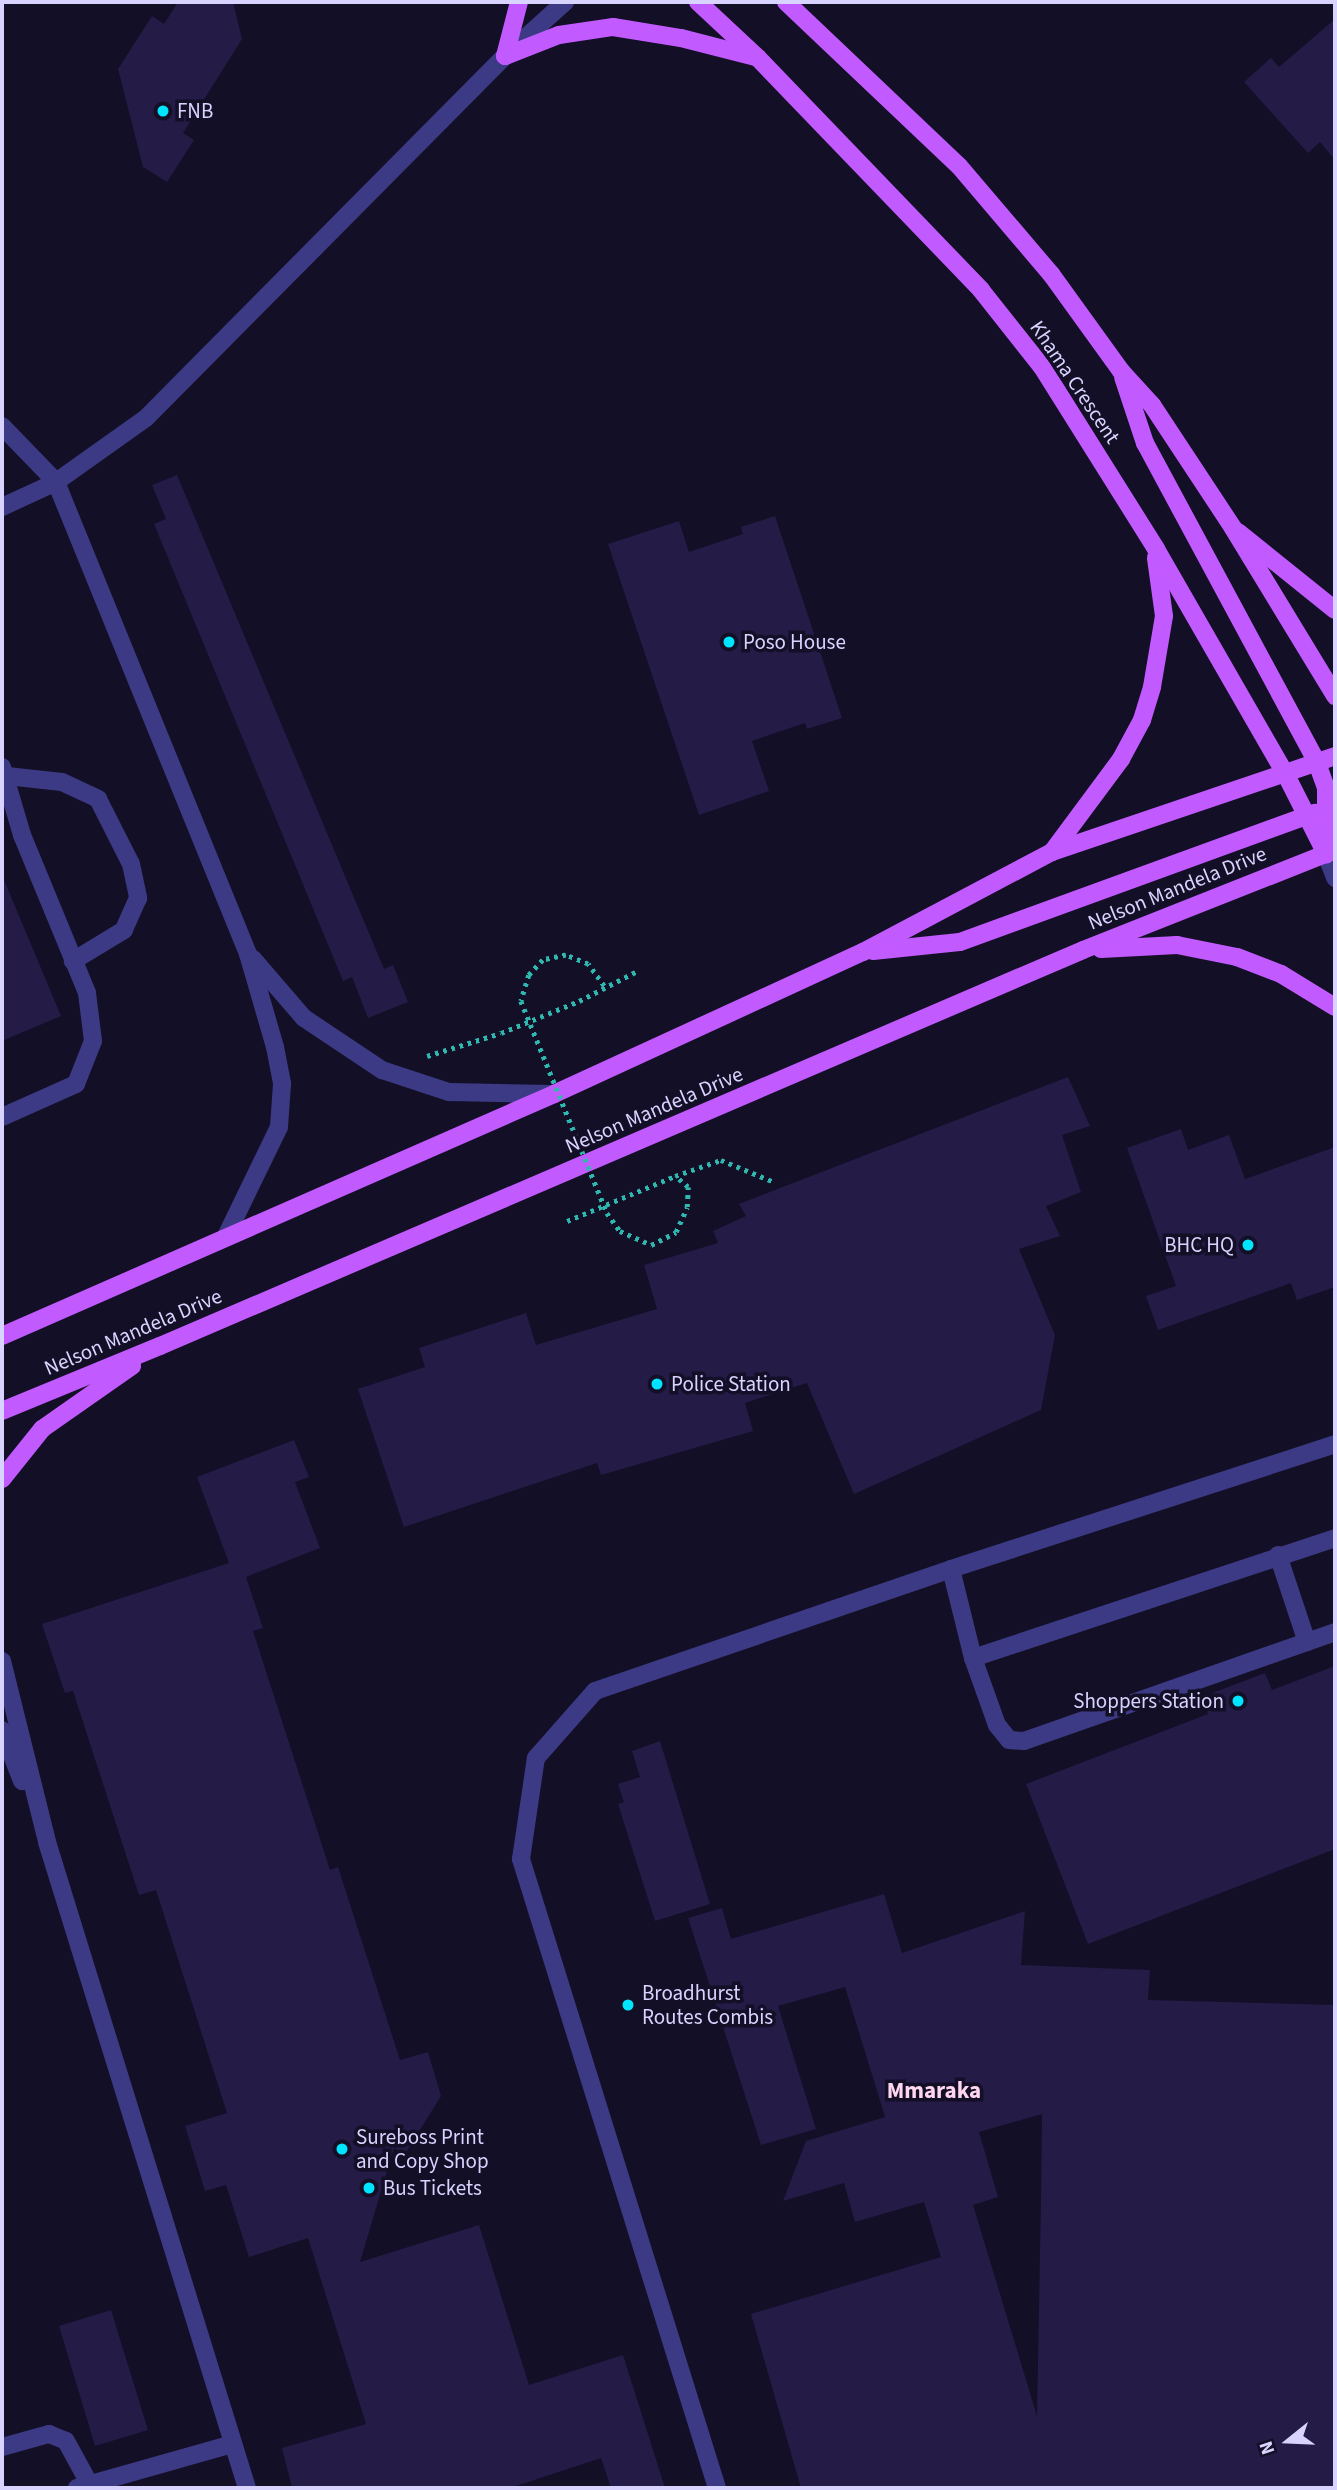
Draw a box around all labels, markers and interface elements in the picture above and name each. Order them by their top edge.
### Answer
place label: FNB [177,98,213,124]
marker: FNB [155,103,171,119]
street label: Khama Crescent [1025,316,1125,448]
place label: Poso House [743,629,846,655]
marker: Poso House [721,634,737,650]
street label: Nelson Mandela Drive [1084,841,1270,935]
street label: Nelson Mandela Drive [561,1061,747,1159]
place label: BHC HQ [1164,1232,1234,1258]
marker: BHC HQ [1240,1237,1256,1253]
street label: Nelson Mandela Drive [40,1283,226,1381]
place label: Police Station [671,1371,791,1397]
marker: Police Station [649,1376,665,1392]
place label: Shoppers Station [1073,1688,1224,1714]
marker: Shoppers Station [1230,1693,1246,1709]
place label: Broadhurst Routes Combis [642,1980,773,2030]
marker: Broadhurst Routes Combis [620,1997,636,2013]
district label: Mmaraka [887,2077,981,2105]
place label: Sureboss Print and Copy Shop [356,2124,489,2174]
marker: Sureboss Print and Copy Shop [334,2141,350,2157]
place label: Bus Tickets [383,2175,482,2201]
marker: Bus Tickets [361,2180,377,2196]
north arrow [1253,2406,1323,2476]
text: N [1253,2437,1282,2458]

